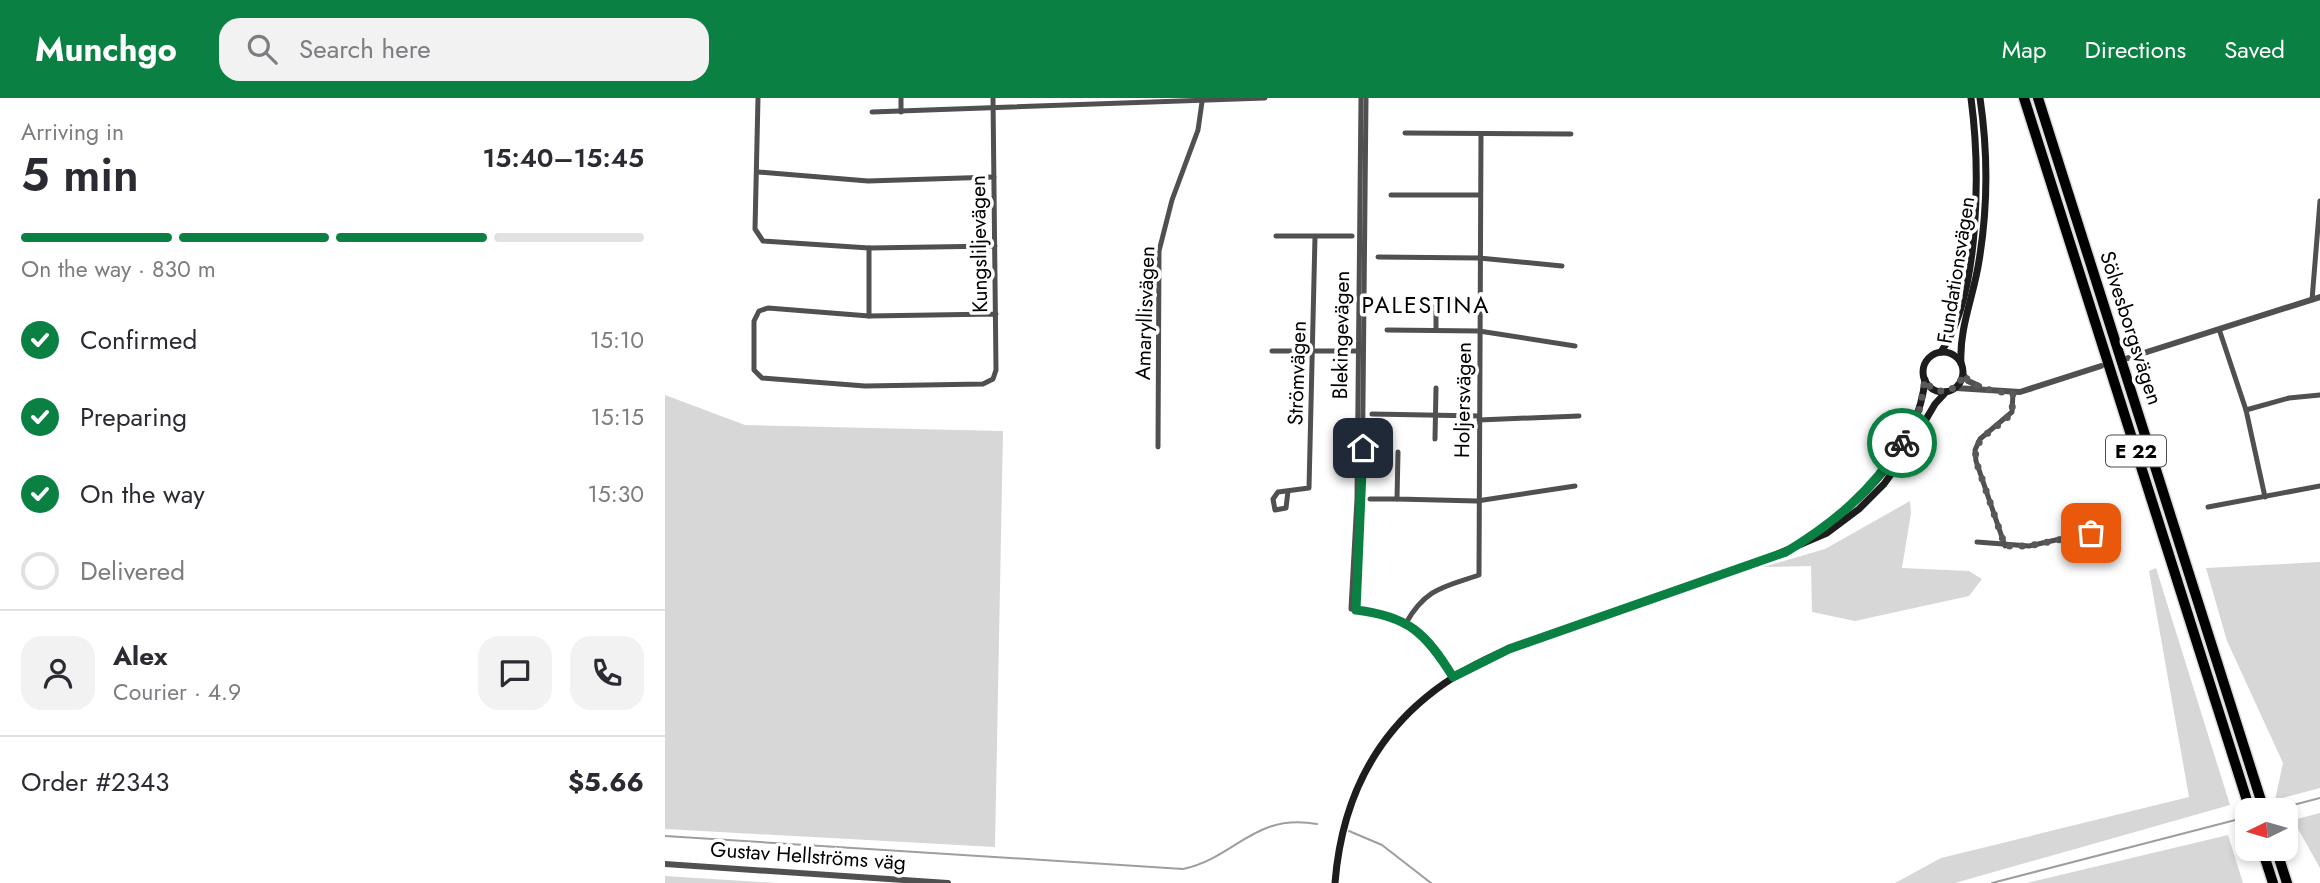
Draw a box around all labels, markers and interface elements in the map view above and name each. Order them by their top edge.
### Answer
search box [219,18,709,81]
text: Munchgo [35,26,177,73]
icon: search [243,30,281,68]
text: Search here [299,30,431,68]
text: Map [2002,32,2047,67]
text: Directions [2085,32,2186,67]
text: Saved [2224,32,2285,67]
text: Arriving in [21,115,124,149]
text: 15:40–15:45 [483,139,644,177]
text: 5 min [21,142,139,208]
street label: Kungsliljevägen [963,175,995,313]
street label: Fundationsvägen [1930,194,1982,346]
street label: Amaryllisvägen [1128,245,1162,381]
street label: Sölvesborgsvägen [2092,247,2170,409]
text: On the way · 830 m [21,252,216,286]
street label: Blekingevägen [1325,270,1357,400]
district label: PALESTINA [1361,288,1491,322]
street label: Strömvägen [1280,320,1314,426]
icon: check [21,321,59,359]
text: Confirmed [80,321,197,359]
text: 15:10 [590,323,644,357]
street label: Holjersvägen [1447,342,1479,458]
icon: check [21,398,59,436]
text: Preparing [80,398,187,436]
text: 15:15 [590,400,644,434]
courier [1867,408,1937,478]
pin [1333,418,1393,478]
icon: bike [1883,424,1921,462]
icon: home [1344,429,1382,467]
road number: E 22 [2106,436,2166,466]
icon: check [21,475,59,513]
text: On the way [80,475,205,513]
text: 15:30 [587,477,644,511]
pin [2061,503,2121,563]
icon: bag [2072,514,2110,552]
text: Delivered [80,552,185,590]
button: person [21,636,95,710]
button: chat [478,636,552,710]
button: phone [570,636,644,710]
text: Alex [113,637,167,675]
text: Courier · 4.9 [113,675,241,709]
text: Order #2343 [21,763,169,801]
text: $5.66 [568,763,644,801]
north arrow [2235,798,2298,861]
map controls [2235,798,2298,861]
street label: Gustav Hellströms väg [709,834,907,878]

